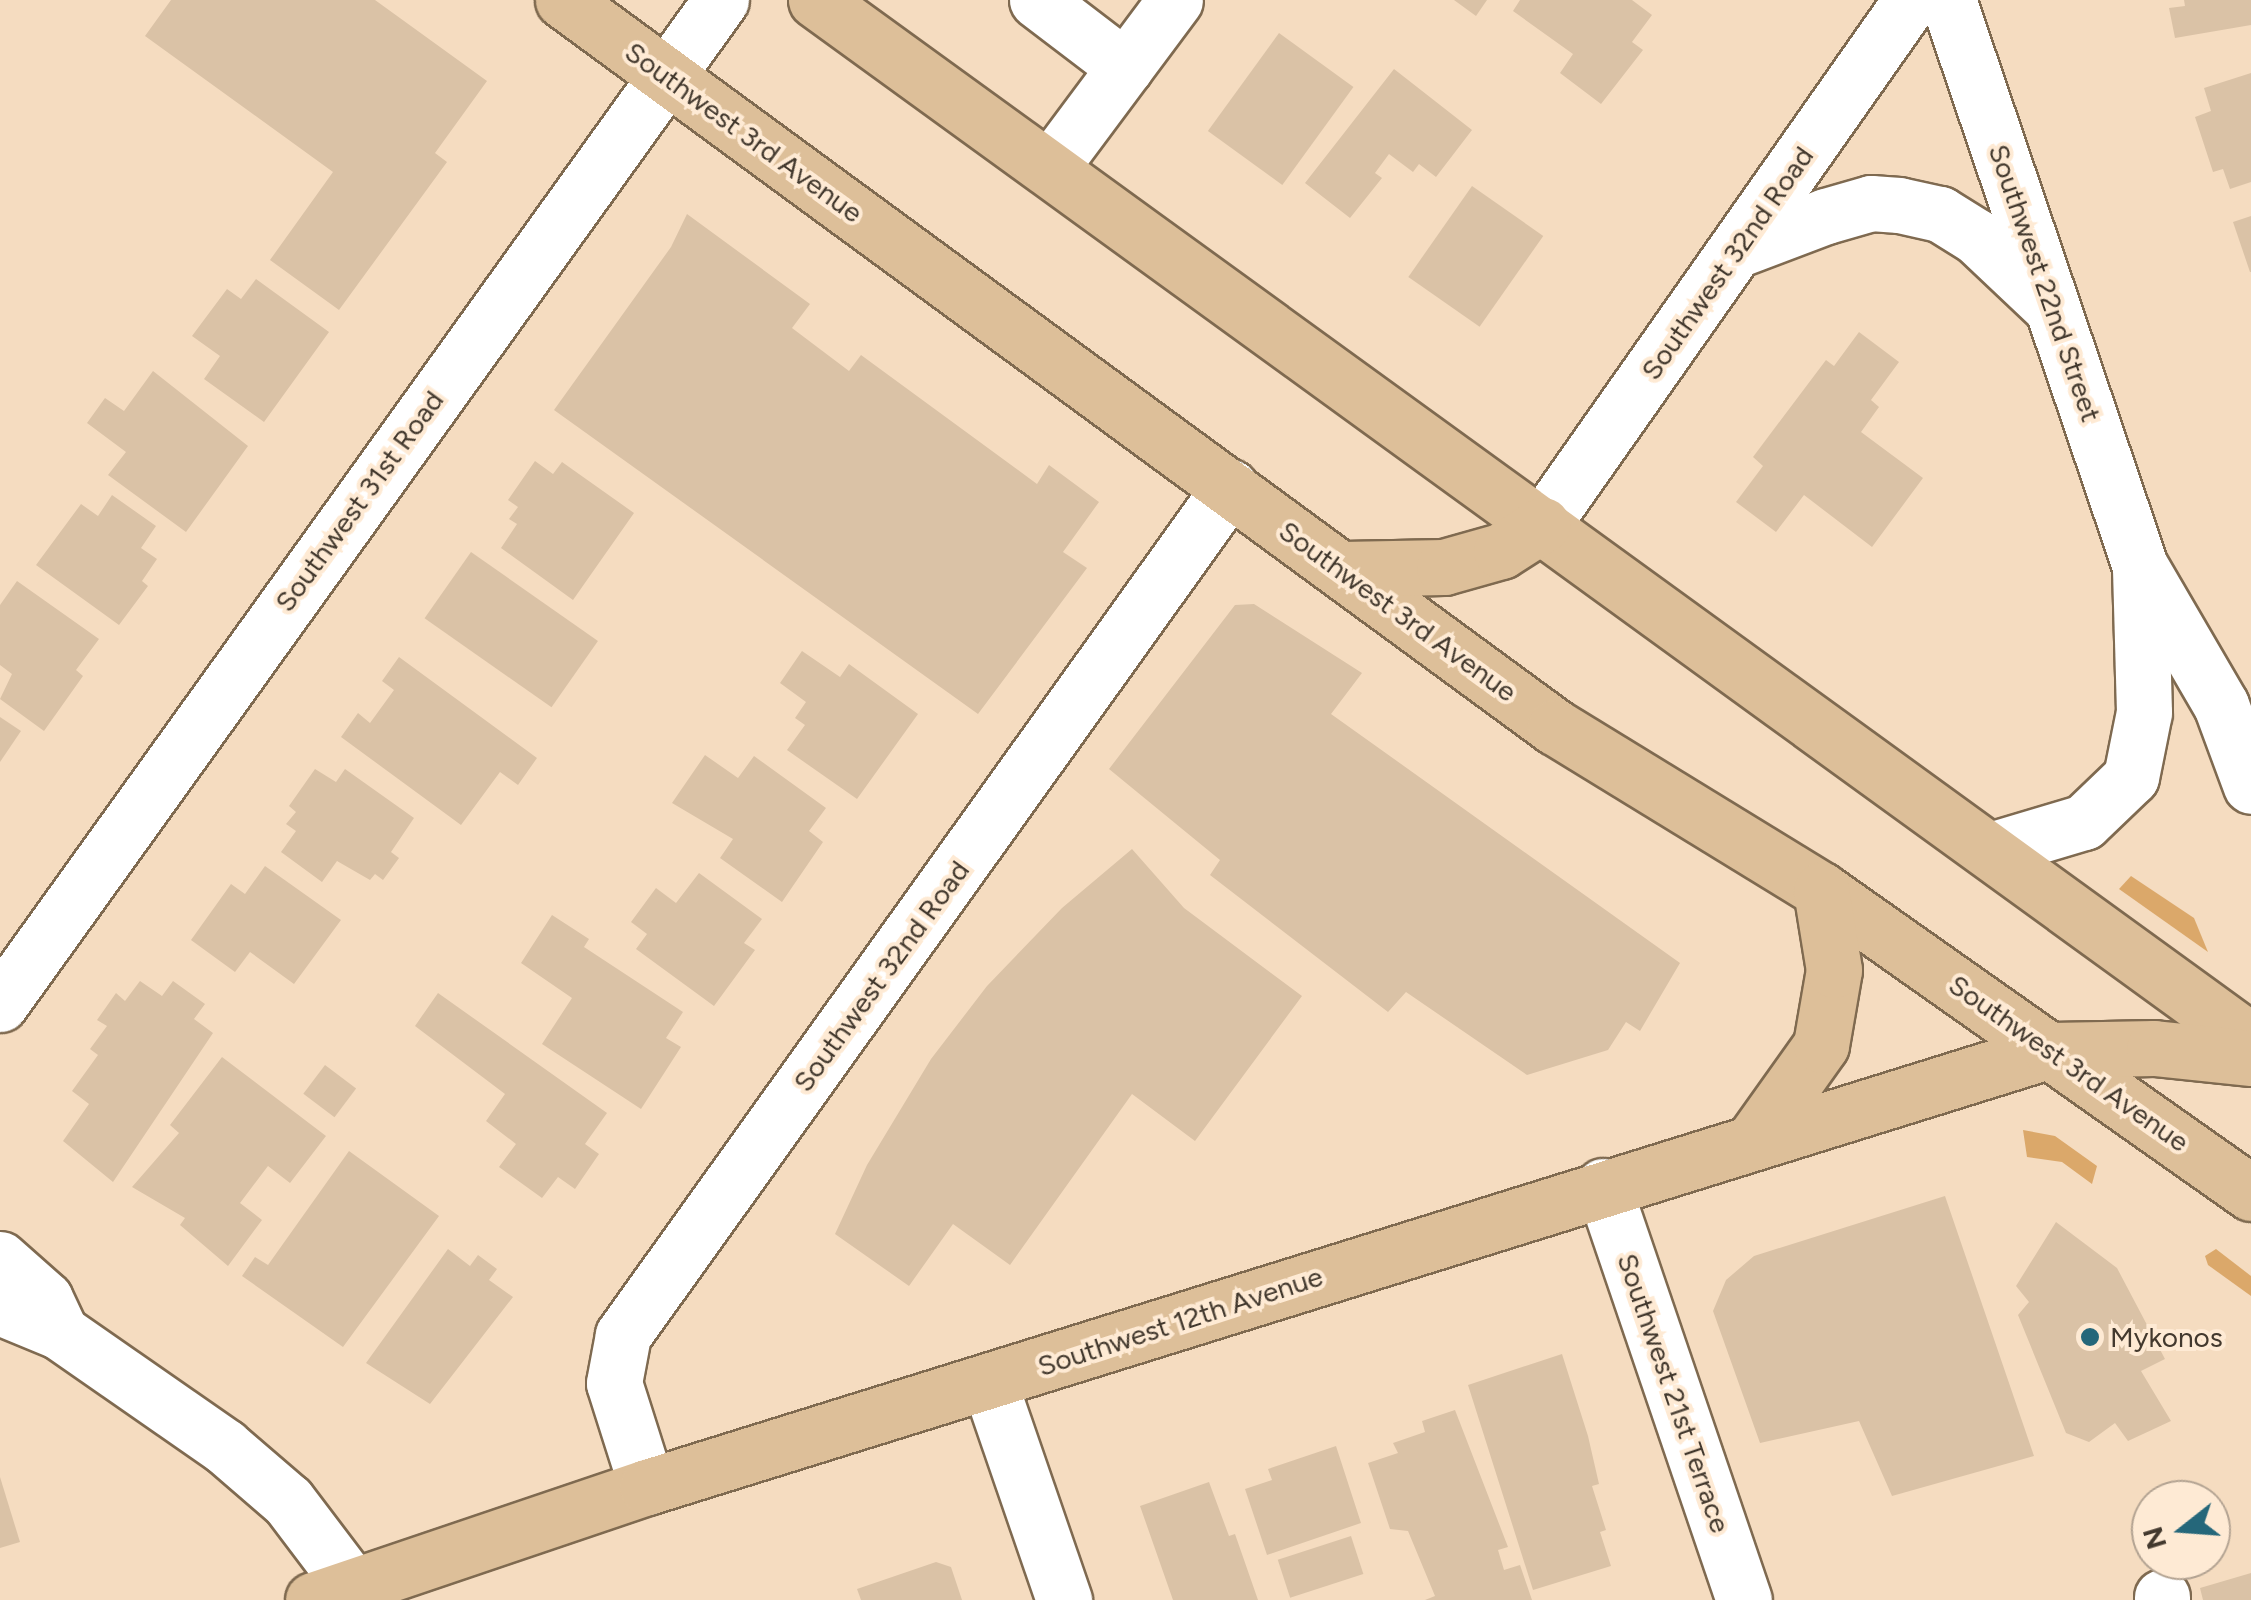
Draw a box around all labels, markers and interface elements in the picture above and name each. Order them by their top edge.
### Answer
street label: Southwest 3rd Avenue [619,35,869,229]
street label: Southwest 32nd Road [1634,140,1820,386]
street label: Southwest 22nd Street [1982,140,2108,426]
street label: Southwest 31st Road [268,384,450,618]
street label: Southwest 3rd Avenue [1273,514,1523,708]
street label: Southwest 32nd Road [786,854,976,1098]
street label: Southwest 3rd Avenue [1943,967,2195,1159]
street label: Southwest 21st Terrace [1610,1249,1738,1537]
street label: Southwest 12th Avenue [1033,1259,1327,1383]
place label: Mykonos [2110,1320,2223,1354]
marker: Mykonos [2079,1326,2101,1348]
north arrow [2131,1480,2231,1580]
text: N [2135,1523,2174,1554]

